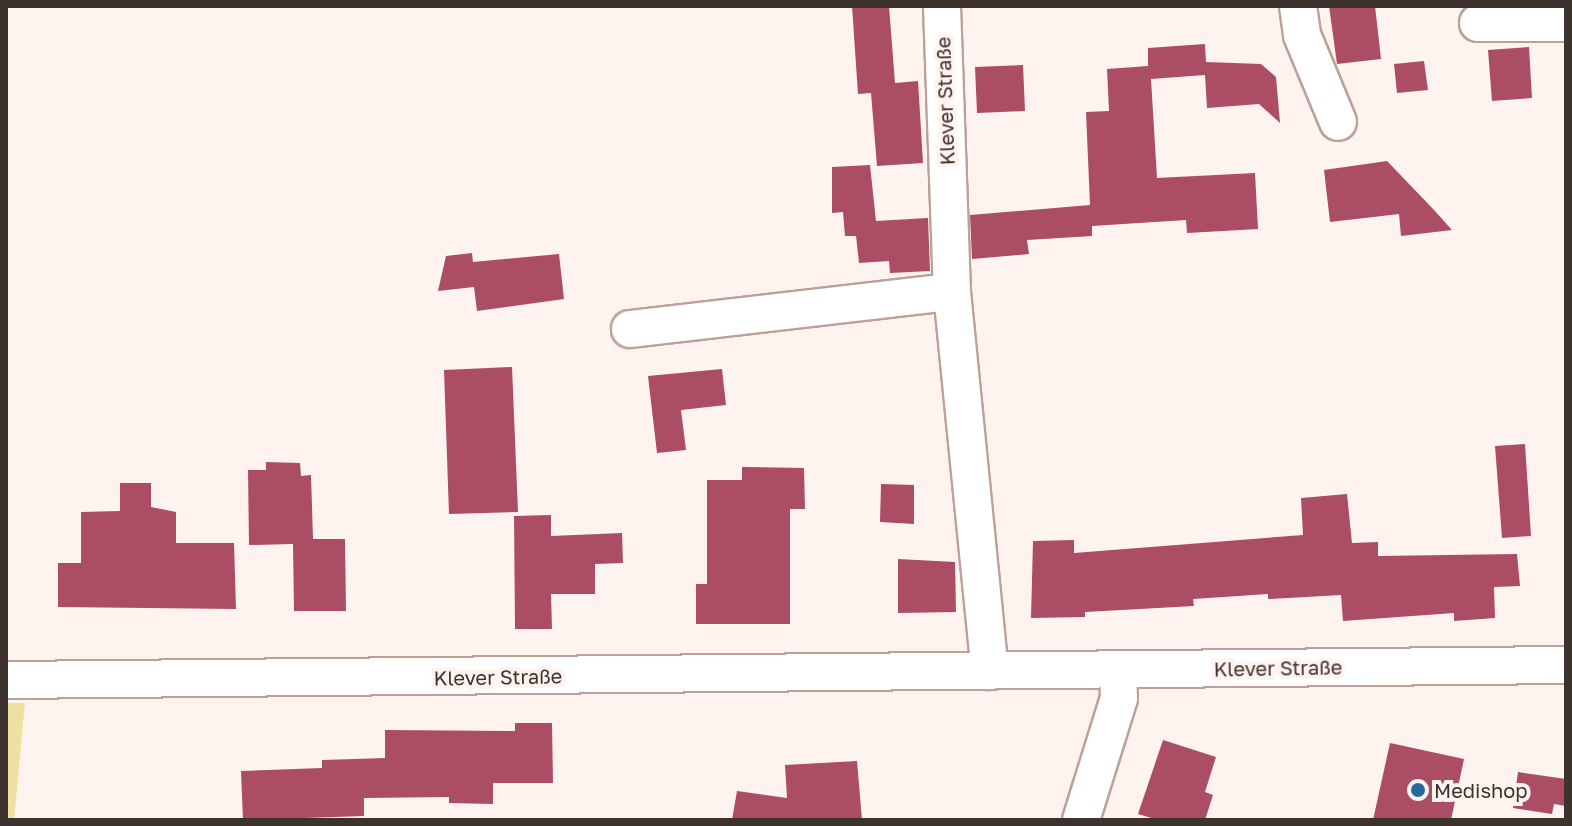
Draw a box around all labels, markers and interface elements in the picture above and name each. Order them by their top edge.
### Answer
street label: Klever Straße [931,36,959,166]
street label: Klever Straße [1213,655,1343,681]
street label: Klever Straße [433,664,563,690]
place label: Medishop [1434,778,1528,802]
marker: Medishop [1409,781,1427,799]

